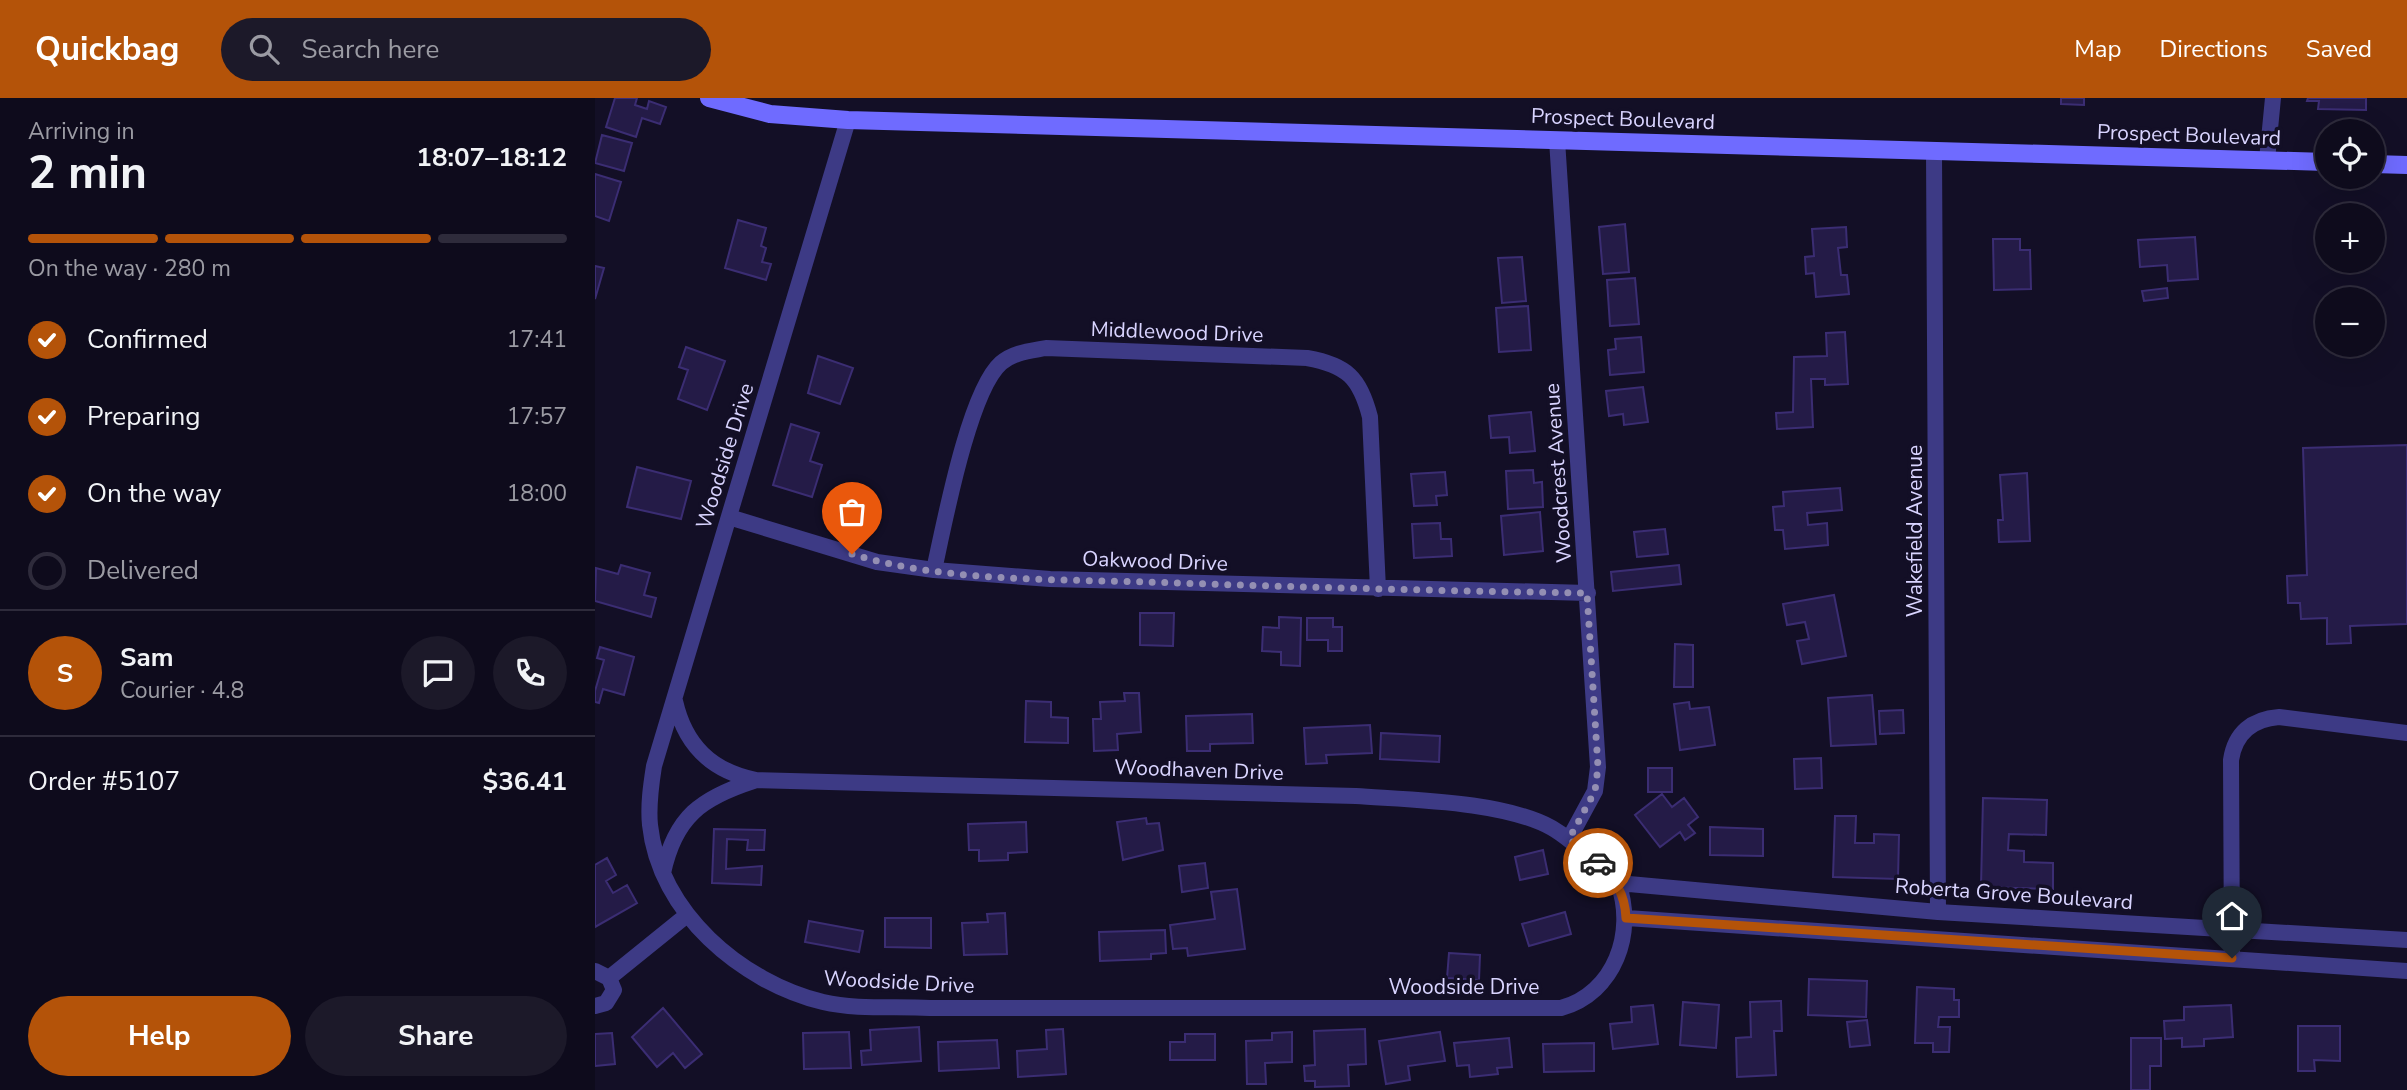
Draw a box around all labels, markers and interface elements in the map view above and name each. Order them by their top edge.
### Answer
search box [221,18,711,81]
text: Quickbag [35,27,179,72]
icon: search [245,30,283,68]
text: Search here [301,32,439,67]
text: Map [2074,33,2121,65]
text: Directions [2159,33,2268,65]
text: Saved [2306,33,2372,65]
street label: Prospect Boulevard [1530,102,1716,136]
text: Arriving in [28,116,135,147]
street label: Prospect Boulevard [2096,118,2282,152]
map controls [2315,119,2385,357]
button: locate [2315,119,2385,189]
text: 18:07–18:12 [416,140,567,175]
text: 2 min [28,141,147,204]
button: + [2315,203,2385,273]
text: On the way · 280 m [28,253,231,284]
button: − [2315,287,2385,357]
street label: Middlewood Drive [1090,315,1264,349]
icon: check [28,321,66,359]
text: Confirmed [87,322,208,357]
text: 17:41 [507,324,567,355]
street label: Woodside Drive [690,380,760,532]
street label: Woodcrest Avenue [1538,382,1578,564]
icon: check [28,398,66,436]
text: Preparing [87,399,200,434]
text: 17:57 [507,401,567,432]
street label: Wakefield Avenue [1901,445,1929,617]
icon: check [28,475,66,513]
text: On the way [87,476,221,511]
text: 18:00 [507,478,567,509]
pin [822,482,882,554]
icon: bag [833,493,871,531]
street label: Oakwood Drive [1082,544,1228,578]
text: Delivered [87,553,199,588]
button: chat [401,636,475,710]
button: phone [493,636,567,710]
text: Sam [120,640,173,675]
text: S [57,656,73,691]
text: Courier · 4.8 [120,675,244,706]
street label: Woodhaven Drive [1114,753,1284,787]
text: Order #5107 [28,764,180,799]
text: $36.41 [483,764,567,799]
courier [1563,828,1633,898]
icon: car [1579,844,1617,882]
street label: Roberta Grove Boulevard [1894,872,2134,916]
pin [2202,886,2262,958]
icon: home [2213,897,2251,935]
street label: Woodside Drive [823,964,975,1000]
street label: Woodside Drive [1388,973,1540,1001]
button: Help [28,996,291,1076]
button: Share [305,996,567,1076]

